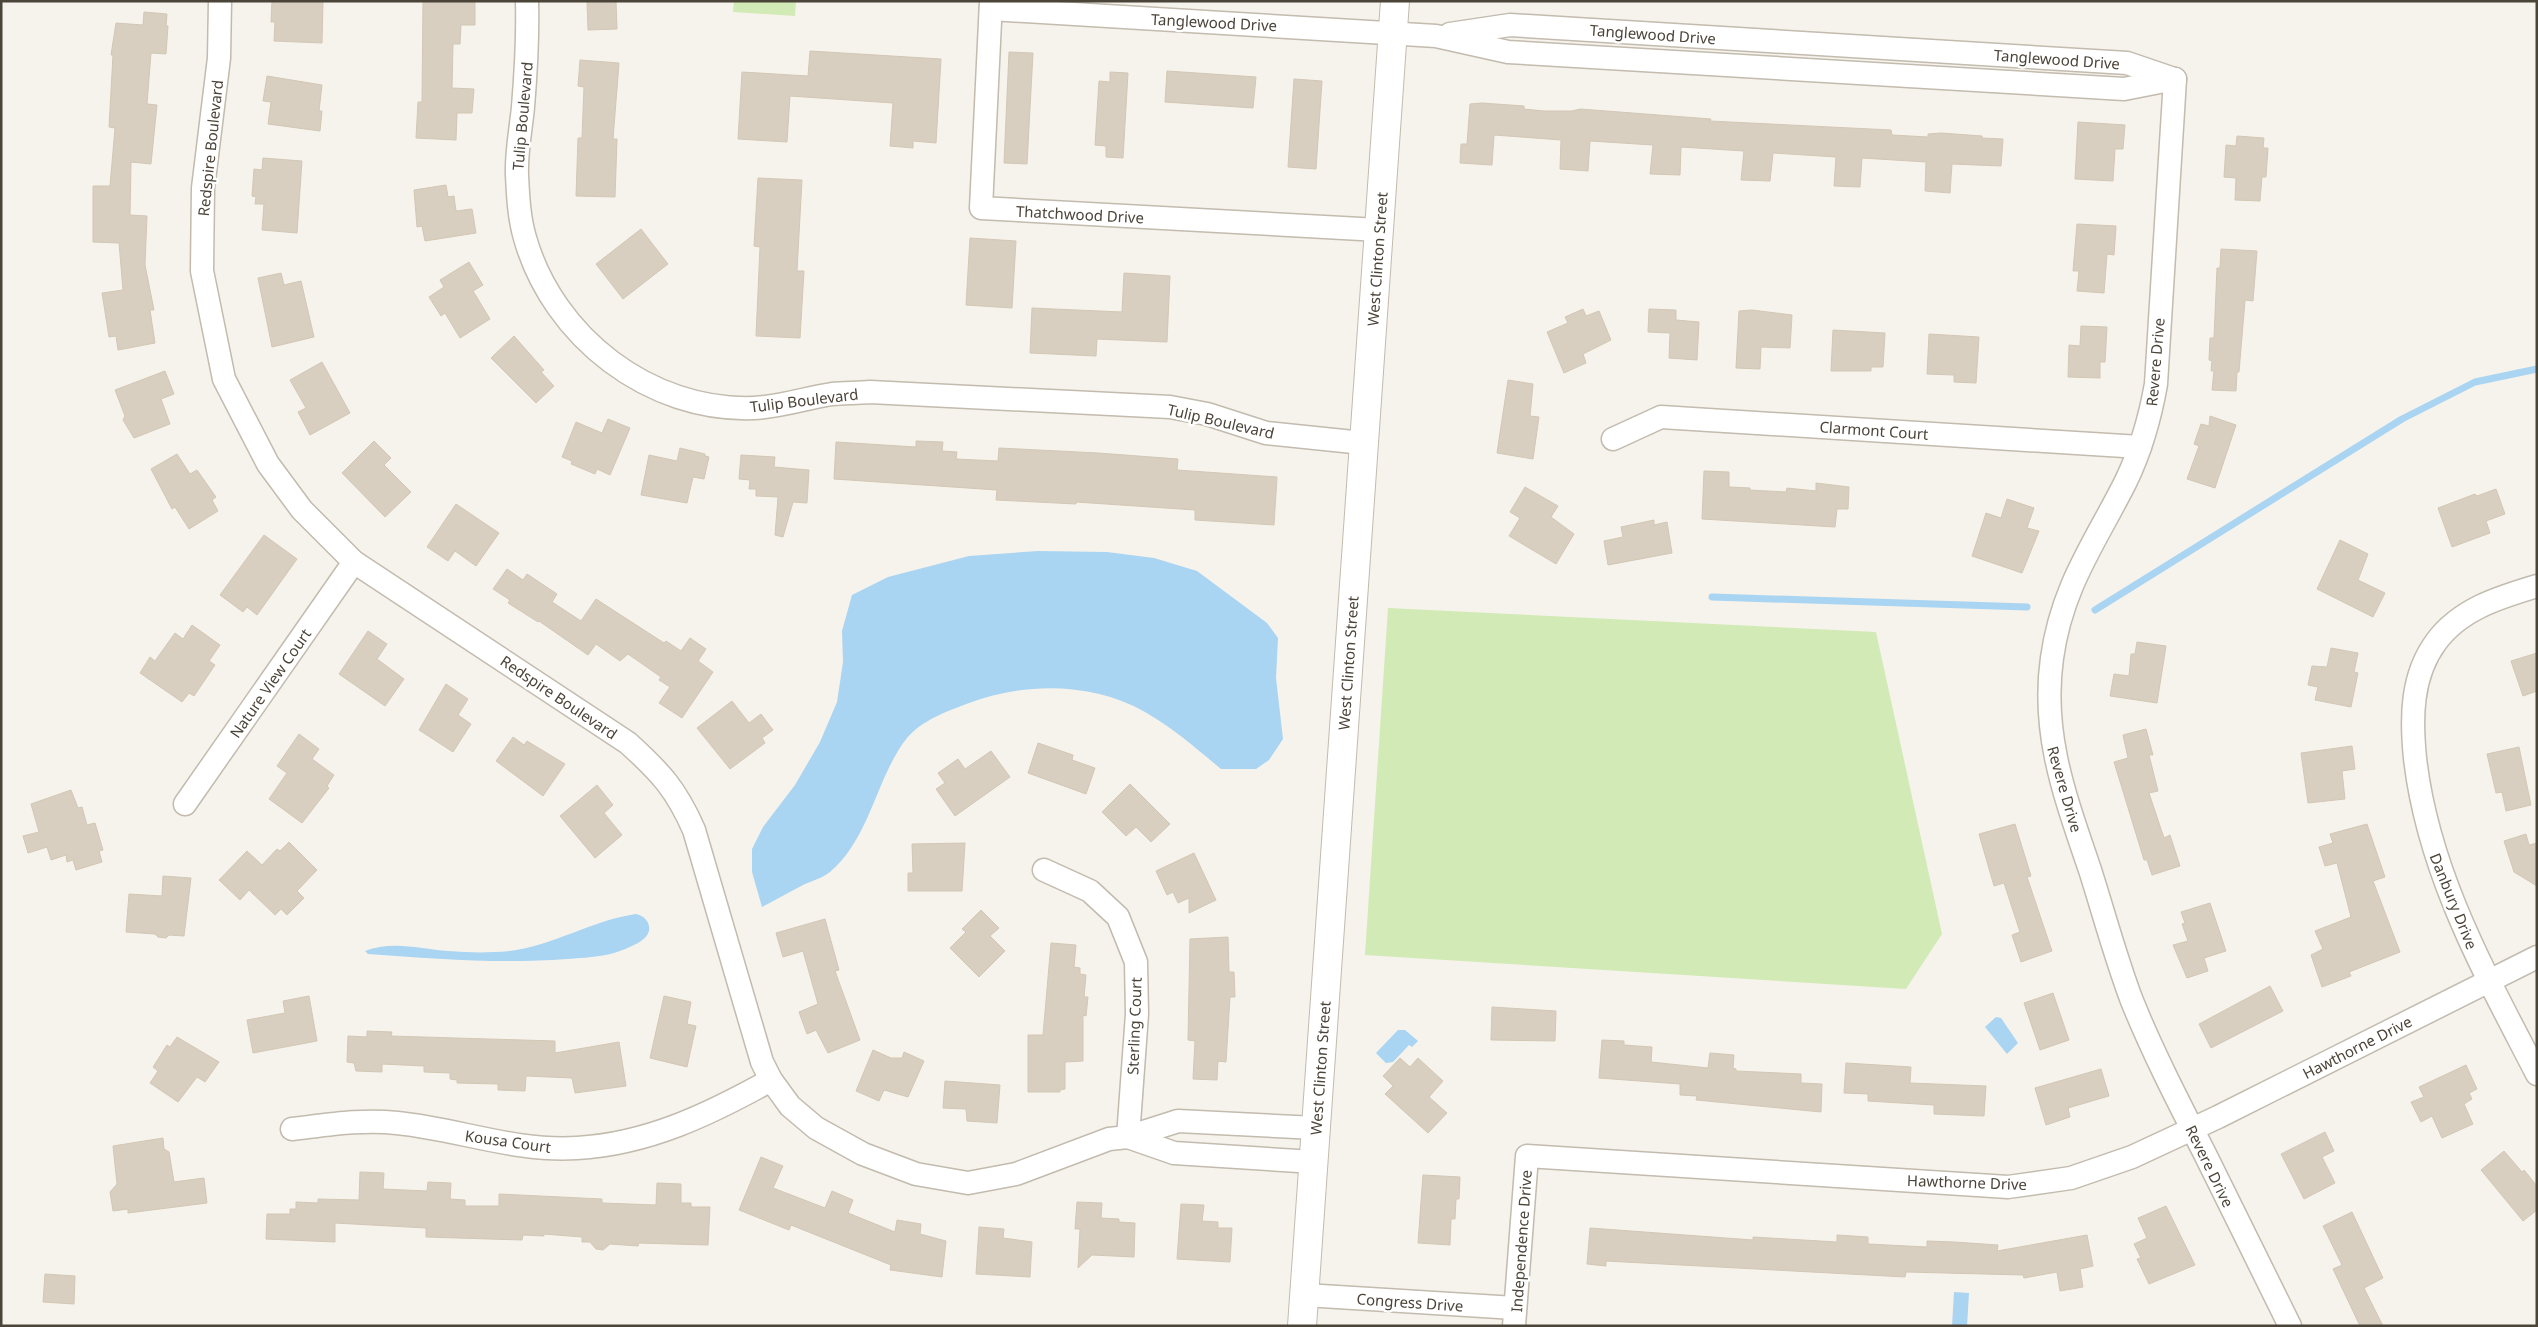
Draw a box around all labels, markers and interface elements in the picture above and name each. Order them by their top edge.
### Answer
street label: Tanglewood Drive [1150,9,1278,35]
street label: Tanglewood Drive [1589,20,1717,48]
street label: Tanglewood Drive [1993,45,2121,73]
street label: Tulip Boulevard [507,61,537,171]
street label: Redspire Boulevard [193,79,227,217]
street label: West Clinton Street [1362,191,1392,327]
street label: Thatchwood Drive [1016,201,1144,227]
street label: Revere Drive [2141,317,2169,407]
street label: Tulip Boulevard [749,383,859,417]
street label: Tulip Boulevard [1166,399,1276,443]
street label: Clarmont Court [1819,416,1930,444]
street label: West Clinton Street [1333,595,1363,731]
street label: Nature View Court [225,624,315,742]
street label: Redspire Boulevard [497,650,621,744]
street label: Revere Drive [2043,744,2087,834]
street label: Danbury Drive [2426,850,2482,952]
street label: Sterling Court [1122,976,1146,1075]
street label: West Clinton Street [1305,1000,1335,1136]
street label: Hawthorne Drive [2299,1011,2415,1083]
street label: Revere Drive [2182,1122,2238,1210]
street label: Kousa Court [464,1125,553,1157]
street label: Independence Drive [1506,1169,1536,1313]
street label: Hawthorne Drive [1907,1170,2027,1194]
street label: Congress Drive [1356,1288,1464,1316]

